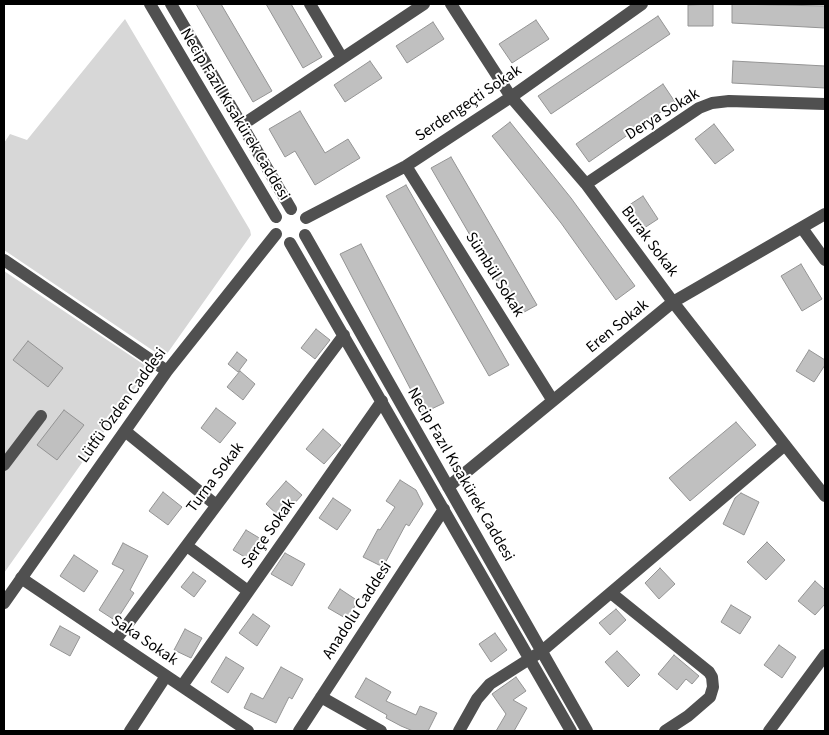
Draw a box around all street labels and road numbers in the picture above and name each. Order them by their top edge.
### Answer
street label: Necip Fazıl Kısakürek Caddesi [175,25,293,205]
street label: Serdengeçti Sokak [412,61,526,147]
street label: Derya Sokak [623,85,703,145]
street label: Burak Sokak [616,203,682,281]
street label: Sümbül Sokak [460,229,528,321]
street label: Eren Sokak [583,296,653,358]
street label: Lütfü Özden Caddesi [75,345,171,467]
street label: Necip Fazıl Kısakürek Caddesi [402,385,518,565]
street label: Turna Sokak [183,439,249,517]
street label: Serçe Sokak [238,495,300,573]
street label: Anadolu Caddesi [319,559,397,663]
street label: Saka Sokak [107,612,181,670]

